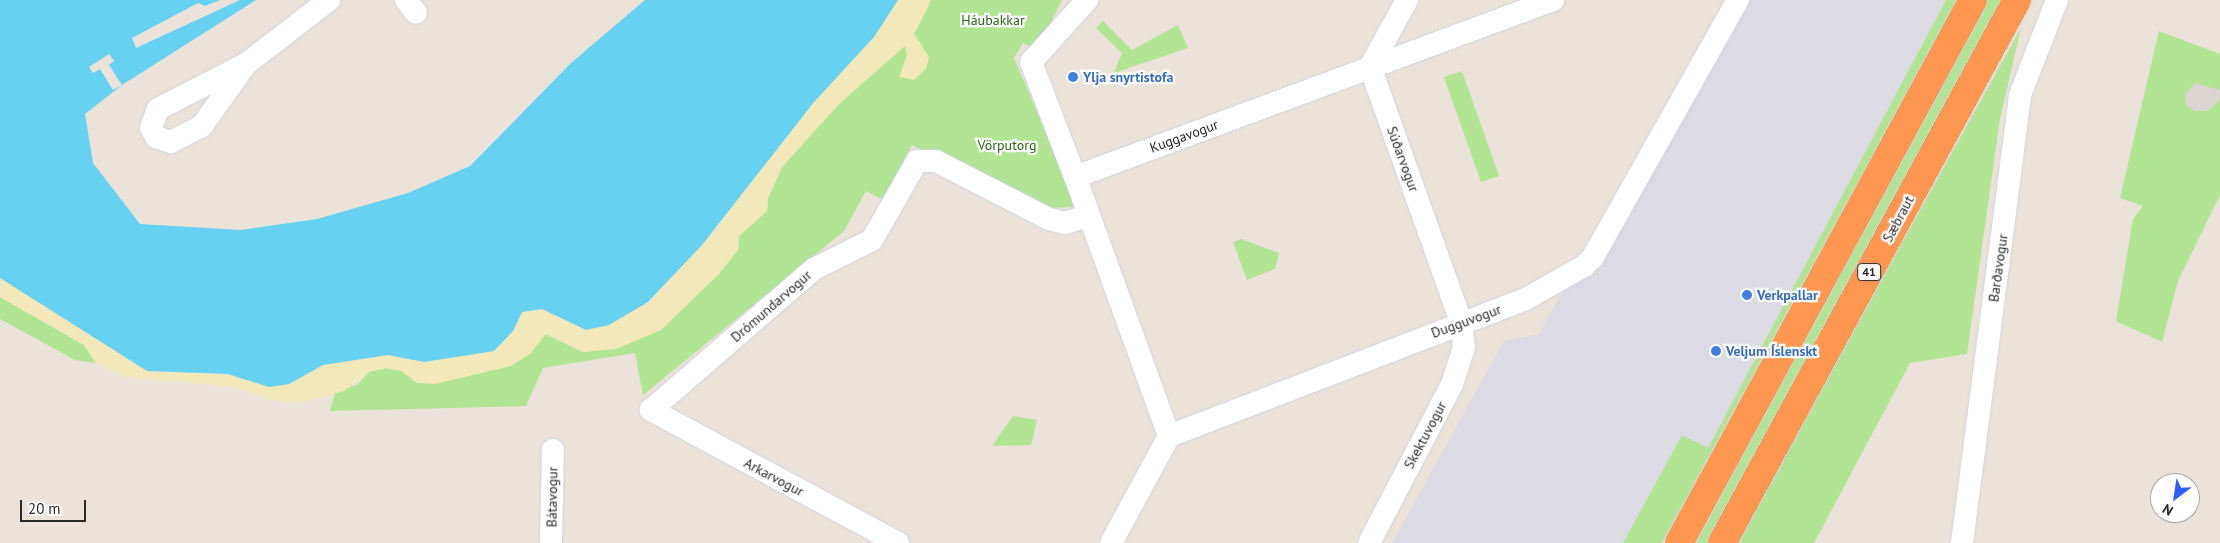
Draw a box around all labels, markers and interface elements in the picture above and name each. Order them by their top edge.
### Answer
park label: Háubakkar [961,12,1025,28]
place label: Ylja snyrtistofa [1083,69,1173,85]
marker: Ylja snyrtistofa [1067,71,1079,83]
street label: Kuggavogur [1147,116,1221,156]
street label: Súðarvogur [1383,124,1423,194]
park label: Vörputorg [977,137,1037,153]
street label: Sæbraut [1879,193,1917,245]
street label: Barðavogur [1985,233,2011,303]
road number: 41 [1856,262,1882,282]
street label: Drómundarvogur [727,266,815,346]
place label: Verkpallar [1757,287,1818,303]
marker: Verkpallar [1741,289,1753,301]
street label: Dugguvogur [1429,301,1503,341]
place label: Veljum Íslenskt [1726,343,1817,359]
marker: Veljum Íslenskt [1710,345,1722,357]
street label: Skektuvogur [1400,398,1450,472]
street label: Arkarvogur [741,454,807,500]
street label: Bátavogur [543,466,561,528]
north arrow [2150,473,2200,523]
scale bar [22,490,89,522]
text: 20 m [28,499,61,518]
text: N [2159,500,2176,520]

